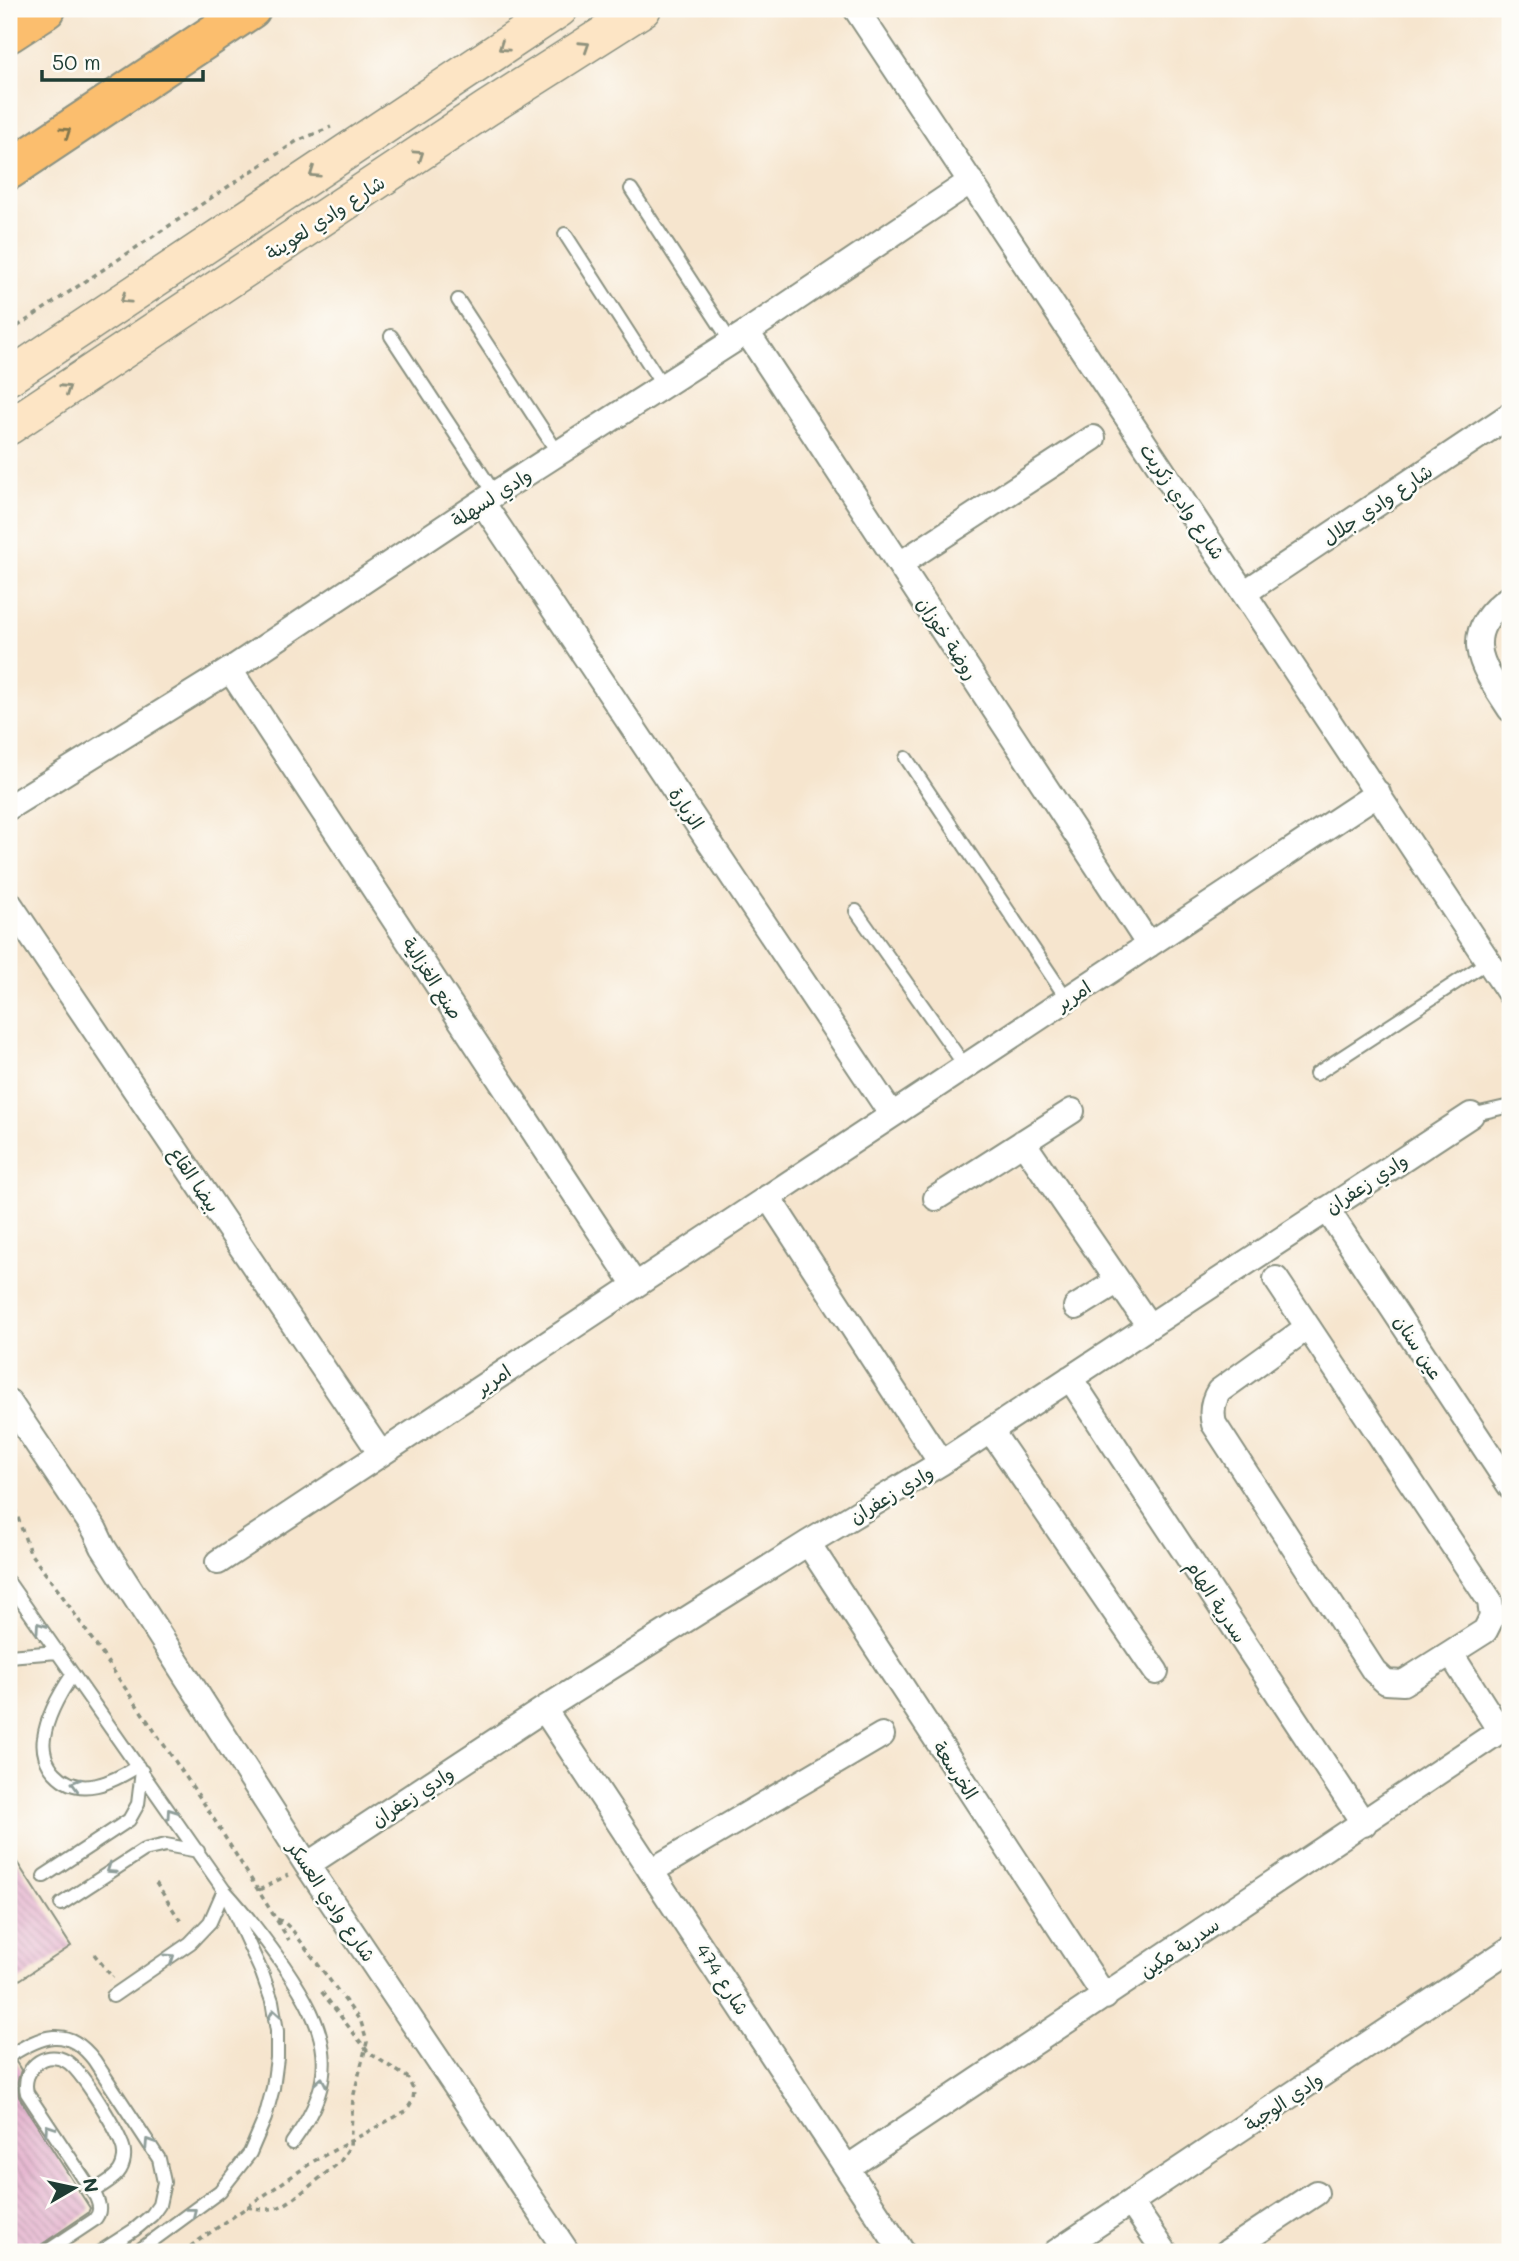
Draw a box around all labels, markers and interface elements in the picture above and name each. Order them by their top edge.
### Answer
scale bar [42,38,203,82]
one-way arrow [498,38,511,51]
one-way arrow [577,42,590,54]
text: 50 m [52,48,101,75]
one-way arrow [58,128,71,141]
one-way arrow [411,150,424,163]
one-way arrow [309,165,322,177]
street label: شارع وادي لعوينة [261,169,391,267]
one-way arrow [120,291,133,304]
one-way arrow [58,385,71,398]
street label: شارع وادي زكريت [1132,438,1231,566]
street label: شارع وادي جلال [1317,458,1439,553]
street label: وادي لسهلة [446,462,538,535]
street label: روضة خوزان [912,592,984,684]
street label: الزبارة [664,782,710,834]
street label: صنع الغزالية [396,932,469,1025]
street label: امرير [1049,974,1096,1017]
street label: بيضا القاع [162,1141,226,1218]
street label: وادي زعفران [1320,1147,1414,1221]
street label: عين سنان [1389,1310,1449,1384]
street label: امرير [469,1358,516,1401]
street label: وادي زعفران [844,1459,939,1531]
street label: سدرية الهام [1179,1555,1253,1649]
one-way arrow [36,1622,48,1635]
street label: الخرسعة [928,1736,984,1804]
street label: وادي زعفران [366,1760,460,1834]
one-way arrow [70,1778,82,1792]
one-way arrow [167,1808,179,1821]
street label: شارع وادي العسكر [279,1834,382,1968]
one-way arrow [106,1861,119,1874]
street label: سدرية مكين [1134,1911,1224,1983]
street label: شارع 474 [689,1939,755,2020]
one-way arrow [162,1954,175,1966]
one-way arrow [267,2008,282,2020]
street label: وادي الوجبة [1239,2066,1329,2139]
one-way arrow [313,2076,328,2088]
one-way arrow [45,2123,58,2136]
one-way arrow [145,2138,158,2151]
north arrow [38,2152,108,2222]
text: N [78,2176,105,2194]
one-way arrow [185,2208,197,2221]

